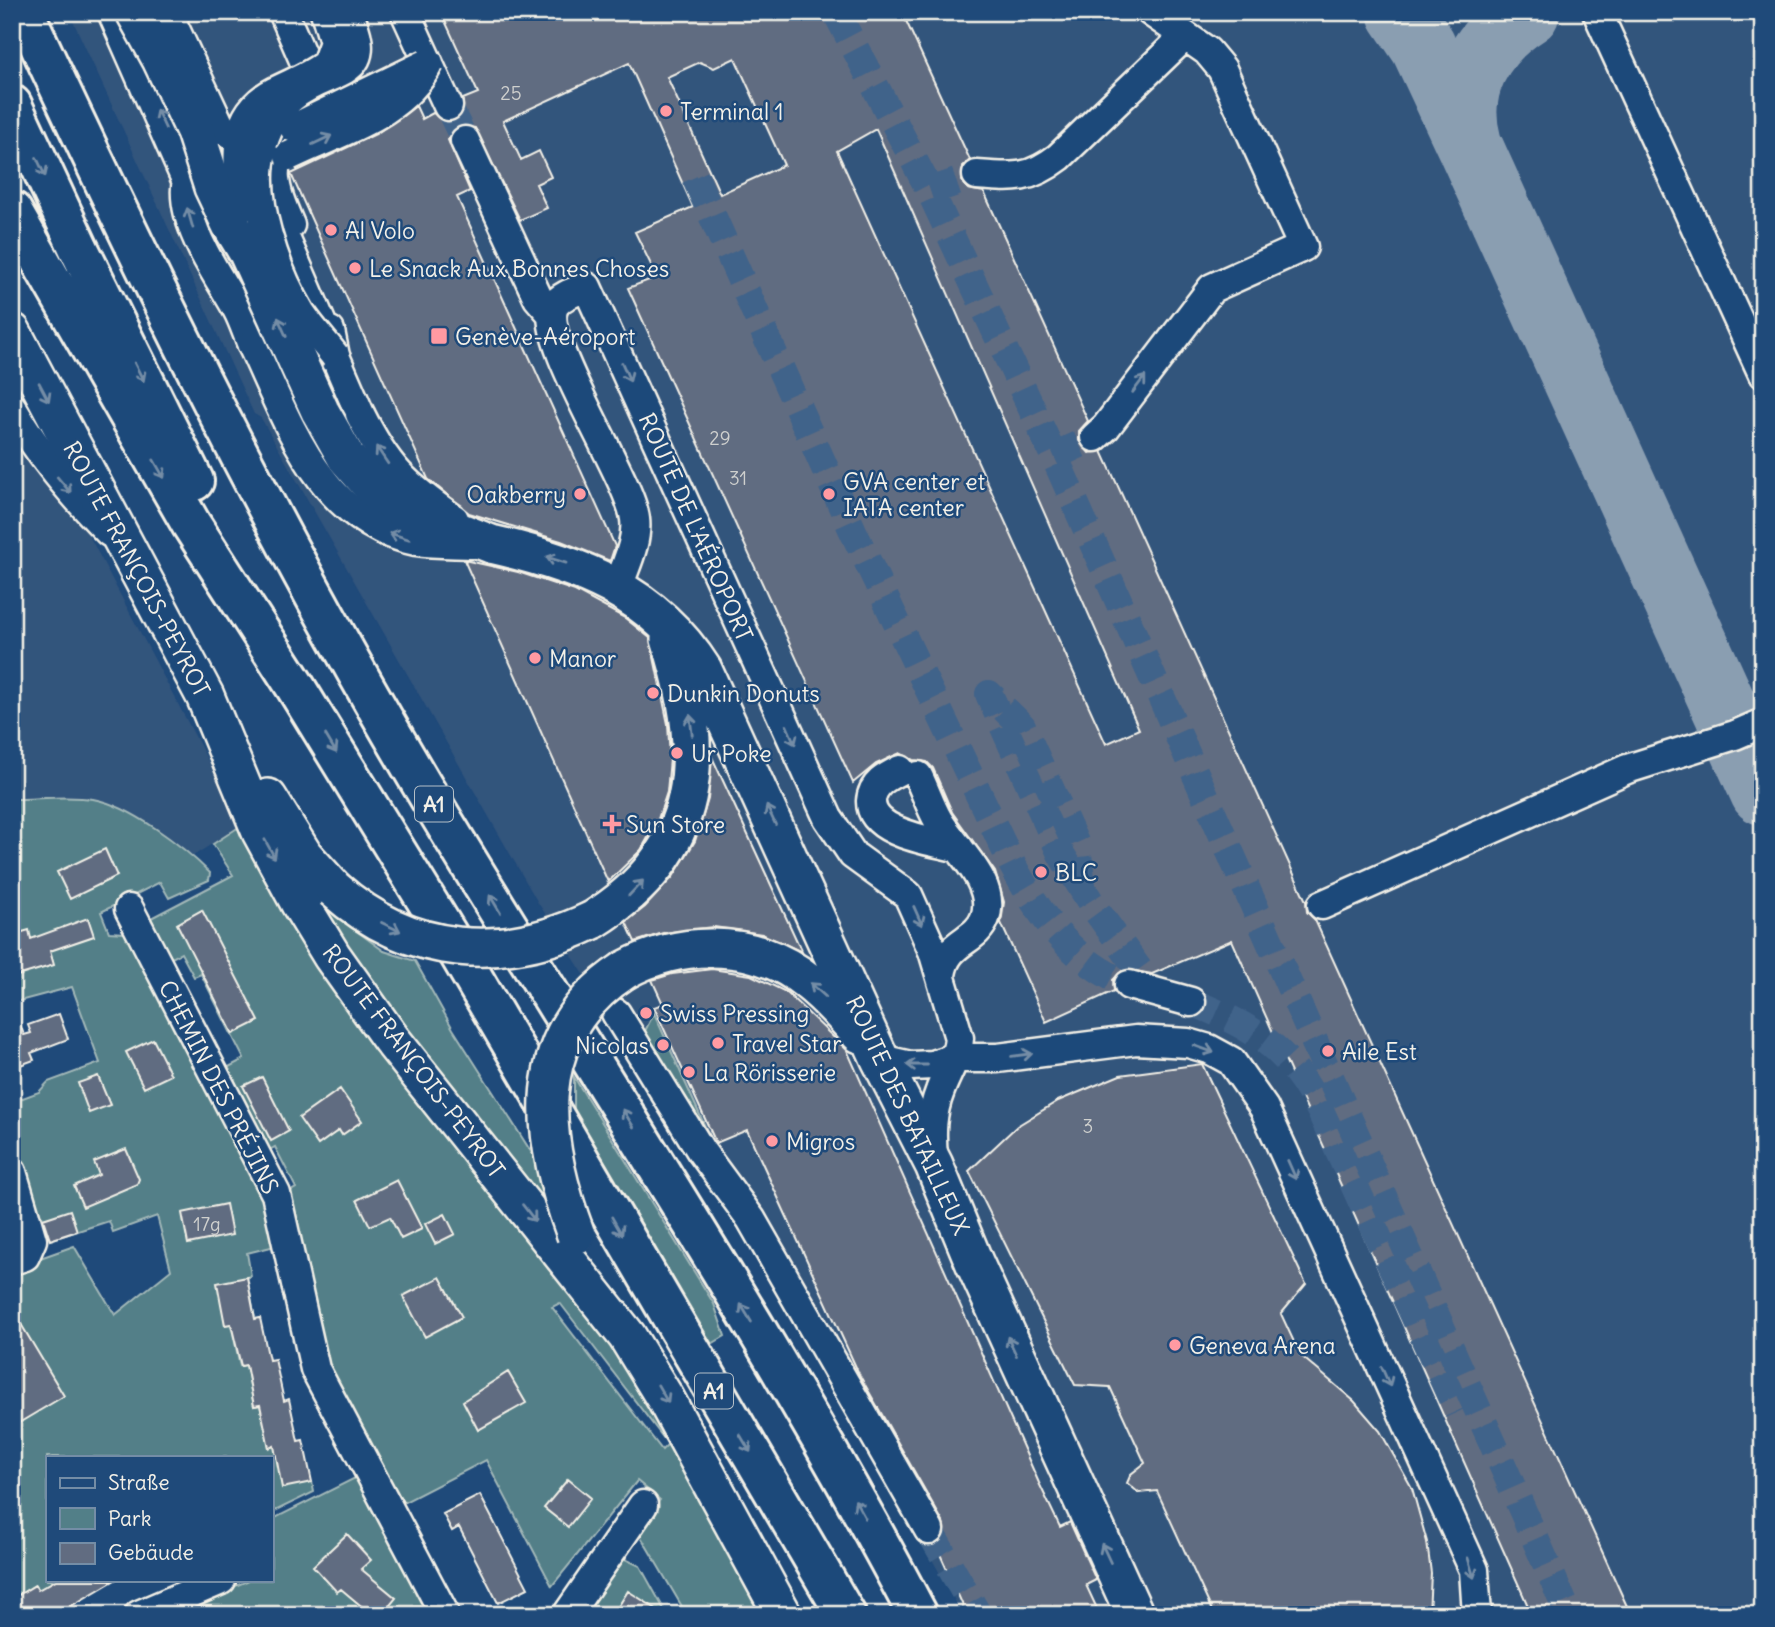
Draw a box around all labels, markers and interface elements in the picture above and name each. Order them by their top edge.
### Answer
house number: 25 [500,81,522,105]
place label: Terminal 1 [680,97,784,126]
marker: Terminal 1 [658,103,674,119]
one-way arrow [154,109,167,130]
one-way arrow [311,132,332,146]
one-way arrow [35,156,48,177]
one-way arrow [183,207,196,229]
place label: Al Volo [345,216,415,245]
marker: Al Volo [323,222,339,238]
place label: Le Snack Aux Bonnes Choses [369,254,669,283]
marker: Le Snack Aux Bonnes Choses [347,260,363,276]
one-way arrow [275,317,288,338]
place label: Genève-Aéroport [455,322,636,351]
marker: Genève-Aéroport [429,326,449,346]
one-way arrow [132,361,146,382]
one-way arrow [620,361,633,382]
one-way arrow [1131,375,1146,394]
one-way arrow [37,382,51,402]
street label: ROUTE DE L'AÉROPORT [633,408,759,646]
house number: 29 [709,426,731,450]
street label: ROUTE FRANÇOIS-PEYROT [57,436,217,702]
one-way arrow [375,446,389,466]
one-way arrow [153,458,166,479]
house number: 31 [729,466,747,490]
place label: GVA center et IATA center [843,467,986,522]
one-way arrow [56,475,72,493]
place label: Oakberry [466,480,566,509]
marker: Oakberry [572,486,588,502]
marker: GVA center et IATA center [821,486,837,502]
one-way arrow [389,529,411,541]
one-way arrow [546,553,568,565]
place label: Manor [549,644,617,673]
marker: Manor [527,650,543,666]
place label: Dunkin Donuts [667,679,820,708]
marker: Dunkin Donuts [645,685,661,701]
one-way arrow [685,714,698,737]
one-way arrow [785,724,798,745]
one-way arrow [324,733,338,753]
place label: Ur Poke [691,739,772,768]
marker: Ur Poke [669,745,685,761]
road number: A1 [415,786,453,822]
one-way arrow [764,805,777,826]
place label: Sun Store [626,810,725,839]
marker: Sun Store [604,816,620,832]
one-way arrow [263,838,277,858]
place label: BLC [1055,858,1097,887]
marker: BLC [1033,864,1049,880]
one-way arrow [628,880,645,897]
one-way arrow [487,895,501,915]
one-way arrow [912,905,925,927]
one-way arrow [379,921,401,934]
street label: ROUTE FRANÇOIS-PEYROT [317,938,511,1184]
street label: CHEMIN DES PRÉJINS [153,975,285,1199]
one-way arrow [809,982,827,998]
street label: ROUTE DES BATAILLEUX [840,991,976,1240]
place label: Swiss Pressing [660,999,809,1028]
marker: Swiss Pressing [638,1005,654,1021]
place label: Travel Star [732,1029,842,1058]
place label: Nicolas [575,1031,649,1060]
marker: Travel Star [710,1035,726,1051]
marker: Nicolas [655,1037,671,1053]
place label: Aile Est [1342,1037,1417,1066]
one-way arrow [1193,1043,1215,1056]
marker: Aile Est [1320,1043,1336,1059]
one-way arrow [1010,1049,1033,1062]
place label: La Rörisserie [703,1058,836,1087]
one-way arrow [906,1058,929,1072]
marker: La Rörisserie [681,1064,697,1080]
one-way arrow [620,1109,634,1129]
house number: 3 [1083,1114,1093,1138]
place label: Migros [786,1127,855,1156]
marker: Migros [764,1133,780,1149]
one-way arrow [1286,1159,1299,1180]
one-way arrow [521,1204,536,1222]
house number: 17g [193,1212,221,1236]
one-way arrow [611,1215,624,1236]
one-way arrow [739,1303,753,1323]
place label: Geneva Arena [1189,1331,1336,1360]
one-way arrow [1005,1336,1018,1357]
marker: Geneva Arena [1167,1337,1183,1353]
one-way arrow [1380,1366,1393,1387]
road number: A1 [695,1374,733,1408]
one-way arrow [656,1384,670,1404]
one-way arrow [738,1433,752,1453]
legend [46,1456,273,1582]
text: Straße [108,1469,169,1496]
one-way arrow [853,1499,866,1520]
text: Park [108,1505,151,1532]
text: Gebäude [108,1539,194,1566]
one-way arrow [1099,1543,1112,1564]
one-way arrow [1465,1556,1478,1578]

